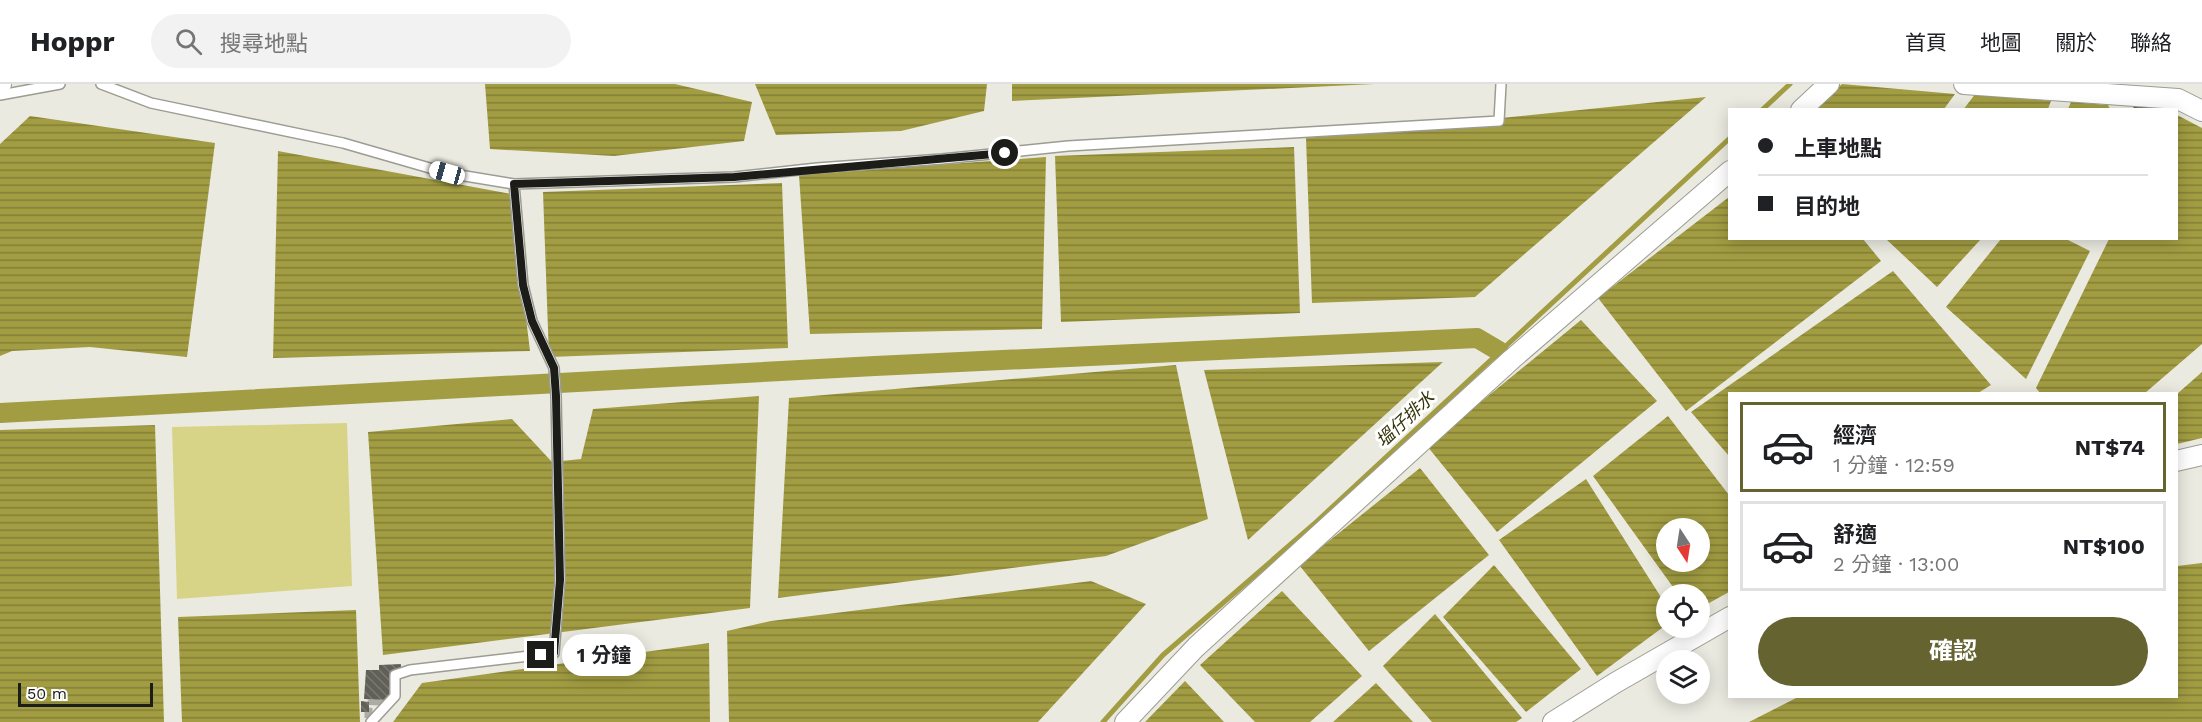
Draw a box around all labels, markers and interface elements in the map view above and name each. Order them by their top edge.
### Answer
search box [151,14,571,68]
text: Hoppr [30,25,115,58]
icon: search [172,25,205,58]
text: 首頁 [1905,30,1947,55]
text: 地圖 [1980,30,2022,55]
text: 關於 [2055,30,2097,55]
text: 聯絡 [2130,30,2172,55]
text: 搜尋地點 [220,31,308,56]
text: 上車地點 [1794,136,1882,161]
route start [991,139,1018,166]
car [427,159,467,187]
text: 目的地 [1794,194,1860,219]
water label: 塭仔排水 [1372,386,1439,451]
icon: car [1761,420,1815,474]
text: 經濟 [1833,423,1877,448]
text: NT$74 [2075,435,2145,460]
text: 1 分鐘 · 12:59 [1833,453,1955,477]
north arrow [1656,518,1710,572]
map controls [1656,518,1710,704]
icon: car [1761,519,1815,573]
text: 舒適 [1833,522,1877,547]
text: NT$100 [2063,534,2145,559]
text: 2 分鐘 · 13:00 [1833,552,1960,576]
button: locate [1656,584,1710,638]
button: 確認 [1758,617,2148,686]
callout: 1 分鐘 [562,634,646,676]
route end [527,641,554,668]
text: 1 分鐘 [577,643,631,667]
button: layers [1656,650,1710,704]
scale bar [18,680,153,708]
text: 50 m [27,684,67,703]

